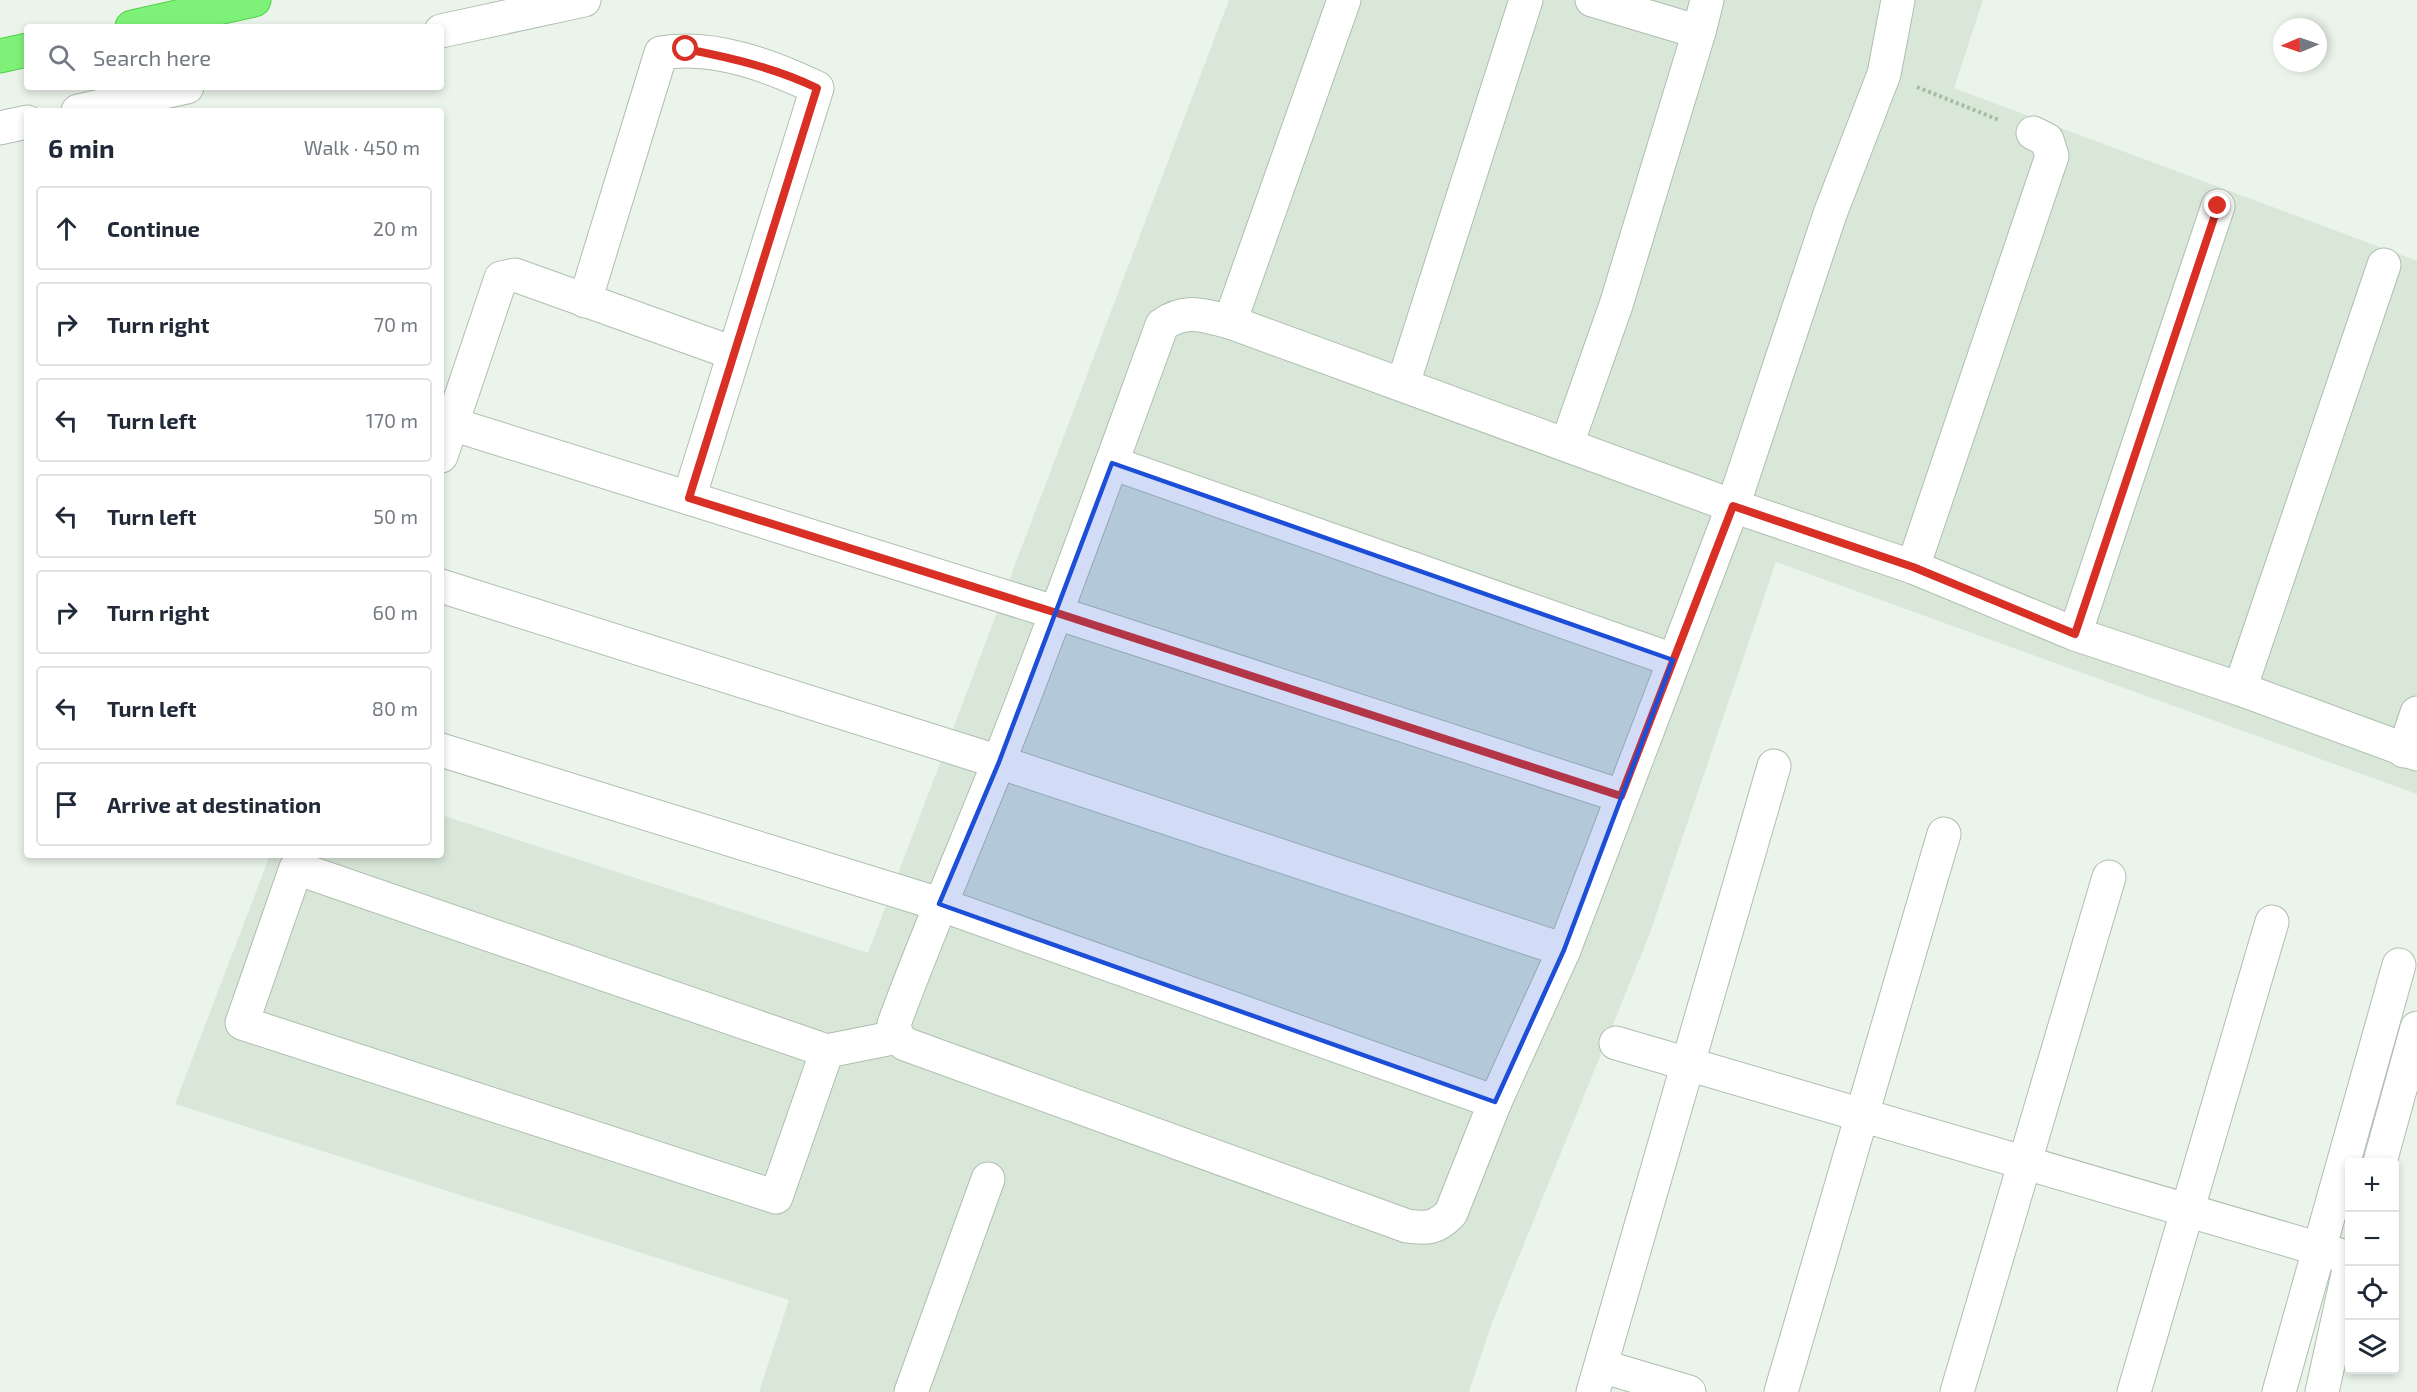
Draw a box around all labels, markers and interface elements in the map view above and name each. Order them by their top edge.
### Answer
north arrow [2273,18,2327,72]
search box [24,24,444,90]
route start [672,35,698,61]
icon: search [45,41,78,74]
text: Search here [93,44,211,70]
text: 6 min [48,132,115,163]
text: Walk · 450 m [304,135,420,159]
route end [2204,192,2230,218]
icon: ahead [50,212,83,245]
text: Continue [107,215,200,241]
text: 20 m [373,216,418,240]
icon: right [50,308,83,341]
text: Turn right [107,311,209,337]
text: 70 m [374,312,418,336]
icon: left [50,404,83,437]
text: Turn left [107,407,196,433]
text: 170 m [366,408,418,432]
icon: left [50,500,83,533]
text: Turn left [107,503,196,529]
text: 50 m [373,504,418,528]
icon: right [50,596,83,629]
text: Turn right [107,599,209,625]
text: 60 m [373,600,418,624]
icon: left [50,692,83,725]
text: Turn left [107,695,196,721]
text: 80 m [372,696,418,720]
icon: arrive [50,788,83,821]
text: Arrive at destination [107,791,321,817]
map controls [2345,1158,2399,1374]
button: + [2345,1158,2399,1212]
button: − [2345,1212,2399,1266]
button: locate [2345,1266,2399,1320]
button: layers [2345,1320,2399,1374]

